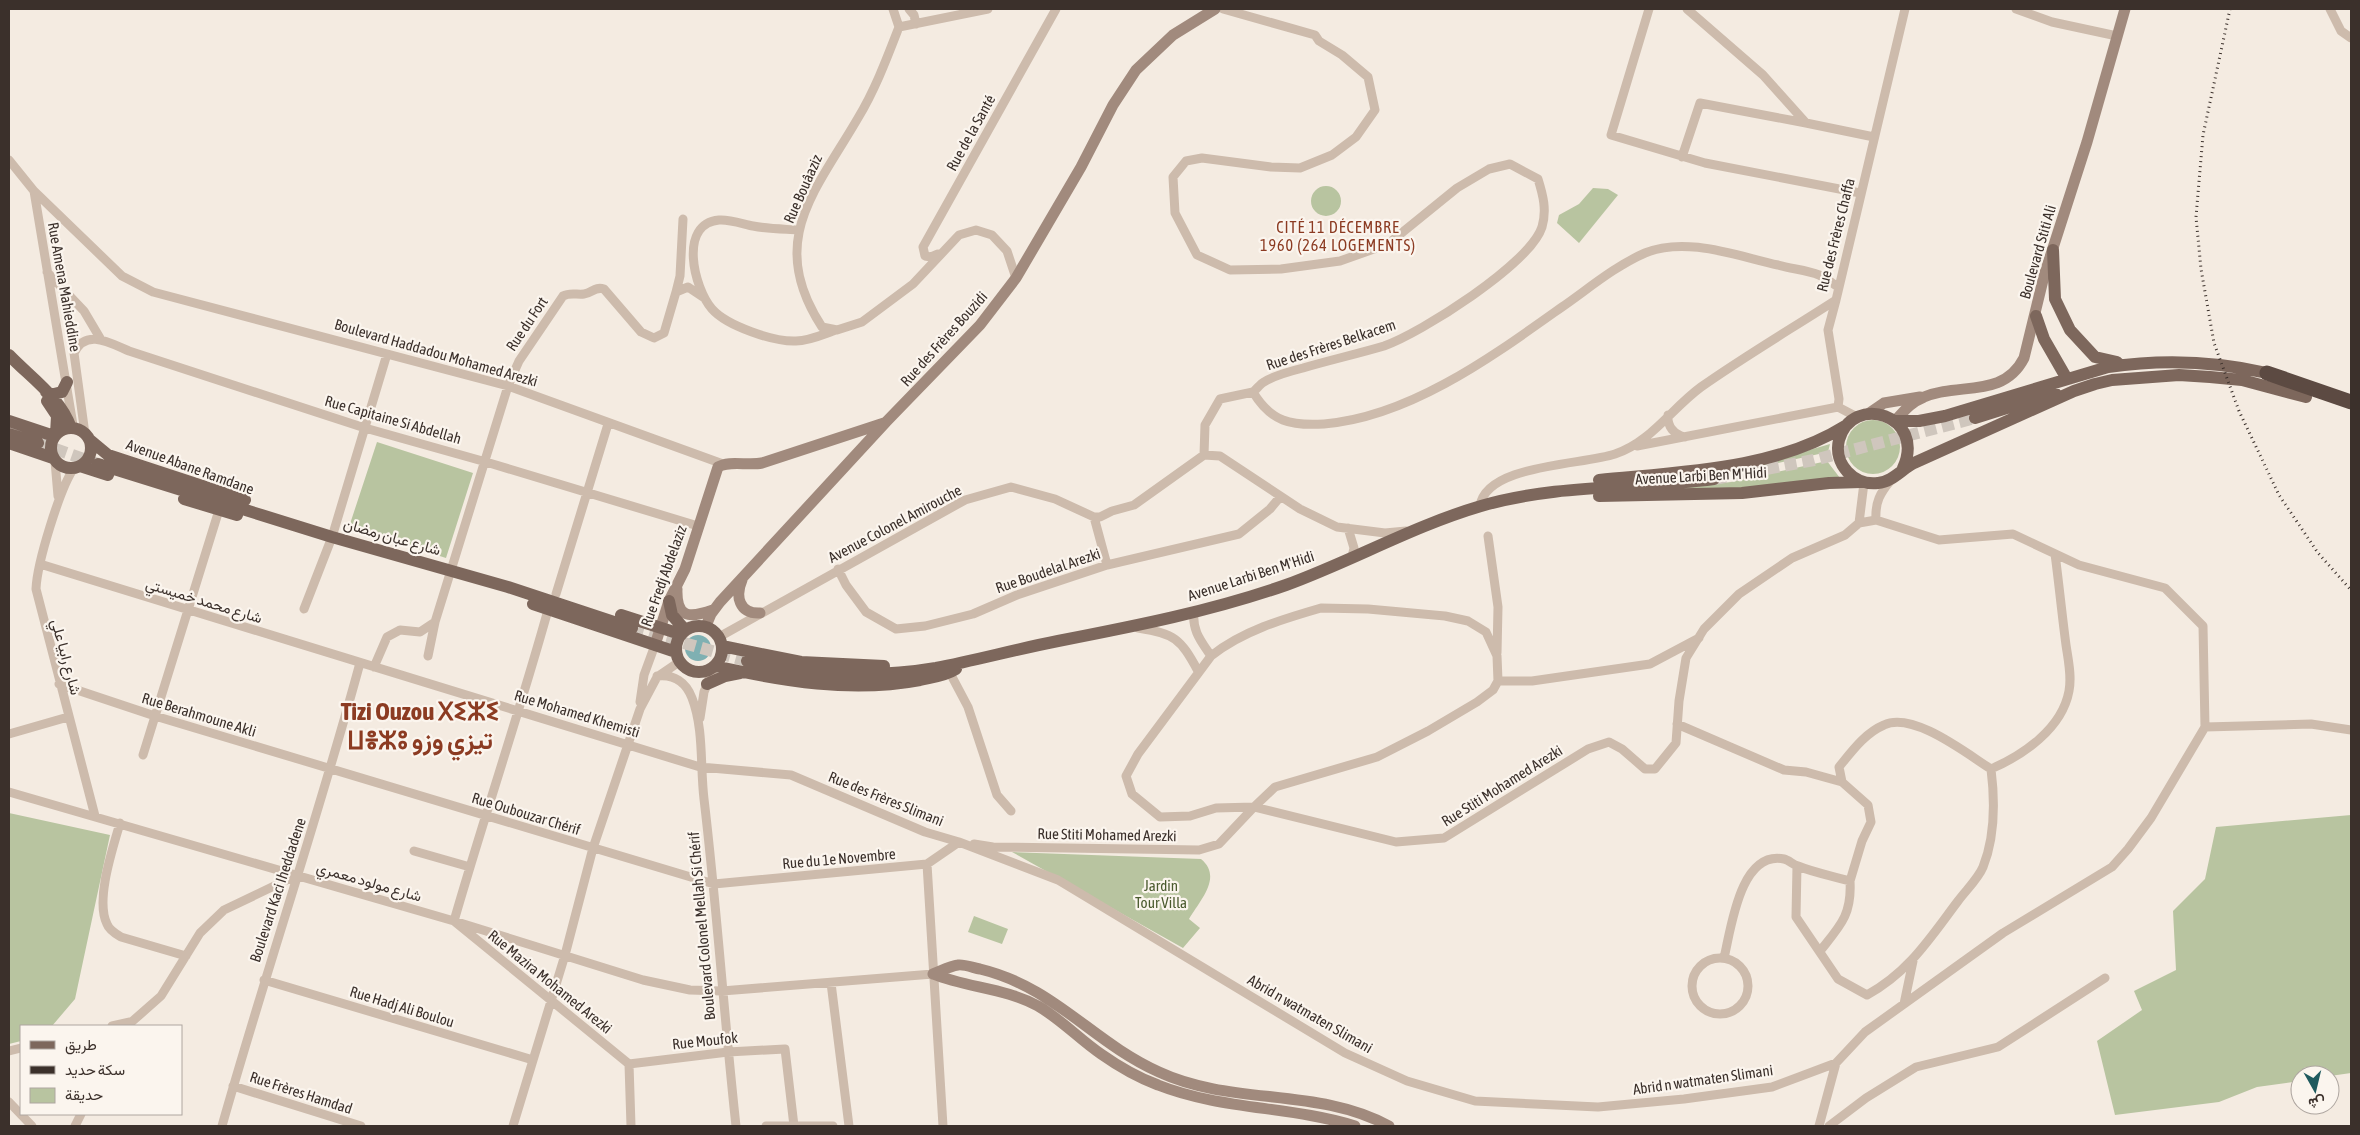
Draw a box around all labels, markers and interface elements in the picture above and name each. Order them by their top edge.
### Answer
street label: Rue de la Santé [943,92,998,174]
street label: Rue Bouâaziz [780,151,825,226]
street label: Rue des Frères Chaffa [1813,176,1858,293]
street label: Boulevard Stiti Ali [2016,203,2059,301]
district label: CITÉ 11 DÉCEMBRE 1960 (264 LOGEMENTS) [1260,218,1416,255]
street label: Rue Amena Mahieddine [45,221,84,353]
street label: Rue des Frères Bouzidi [897,288,991,389]
street label: Rue du Fort [502,294,551,354]
street label: Boulevard Haddadou Mohamed Arezki [333,315,540,390]
street label: Rue des Frères Belkacem [1264,316,1398,373]
street label: Rue Capitaine Si Abdellah [323,392,463,447]
street label: Avenue Abane Ramdane [124,436,256,498]
street label: Avenue Larbi Ben M'Hidi [1635,464,1767,487]
street label: Avenue Colonel Amirouche [825,481,964,566]
street label: شارع عبان رمضان [341,515,443,561]
street label: Rue Fredj Abdelaziz [637,522,690,629]
street label: Rue Boudelal Arezki [993,545,1102,596]
street label: Avenue Larbi Ben M'Hidi [1186,547,1316,604]
street label: شارع محمد خميستي [142,575,265,631]
street label: شارع رابيا علي [43,617,85,698]
street label: Rue Mohamed Khemisti [512,686,642,741]
street label: Rue Berahmoune Akli [140,689,258,740]
district label: Tizi Ouzou ⵝⵉⵣⵉ ⵡⴻⵣⵓ تيزي وزو [341,697,499,761]
street label: Rue Stiti Mohamed Arezki [1438,741,1565,830]
street label: Rue des Frères Slimani [826,768,946,829]
street label: Rue Oubouzar Chérif [470,789,583,838]
street label: Boulevard Kaci Iheddadene [246,815,309,964]
street label: Rue Stiti Mohamed Arezki [1037,825,1177,844]
street label: Boulevard Colonel Mellah Si Chérif [685,831,718,1021]
street label: Rue du 1e Novembre [782,845,897,872]
street label: شارع مولود معمري [313,858,424,910]
park label: Jardin Tour Villa [1135,877,1187,911]
street label: Rue Mazira Mohamed Arezki [485,926,616,1037]
street label: Abrid n watmaten Slimani [1245,971,1376,1056]
street label: Rue Hadj Ali Boulou [348,983,456,1030]
legend [20,1025,182,1115]
street label: Rue Moufok [671,1029,739,1052]
text: طريق [65,1036,97,1055]
text: سكة حديد [65,1061,125,1079]
street label: Abrid n watmaten Slimani [1632,1061,1774,1098]
north arrow [2290,1065,2340,1115]
street label: Rue Frères Hamdad [248,1068,355,1117]
text: حديقة [65,1086,103,1104]
text: ش [2307,1093,2326,1112]

